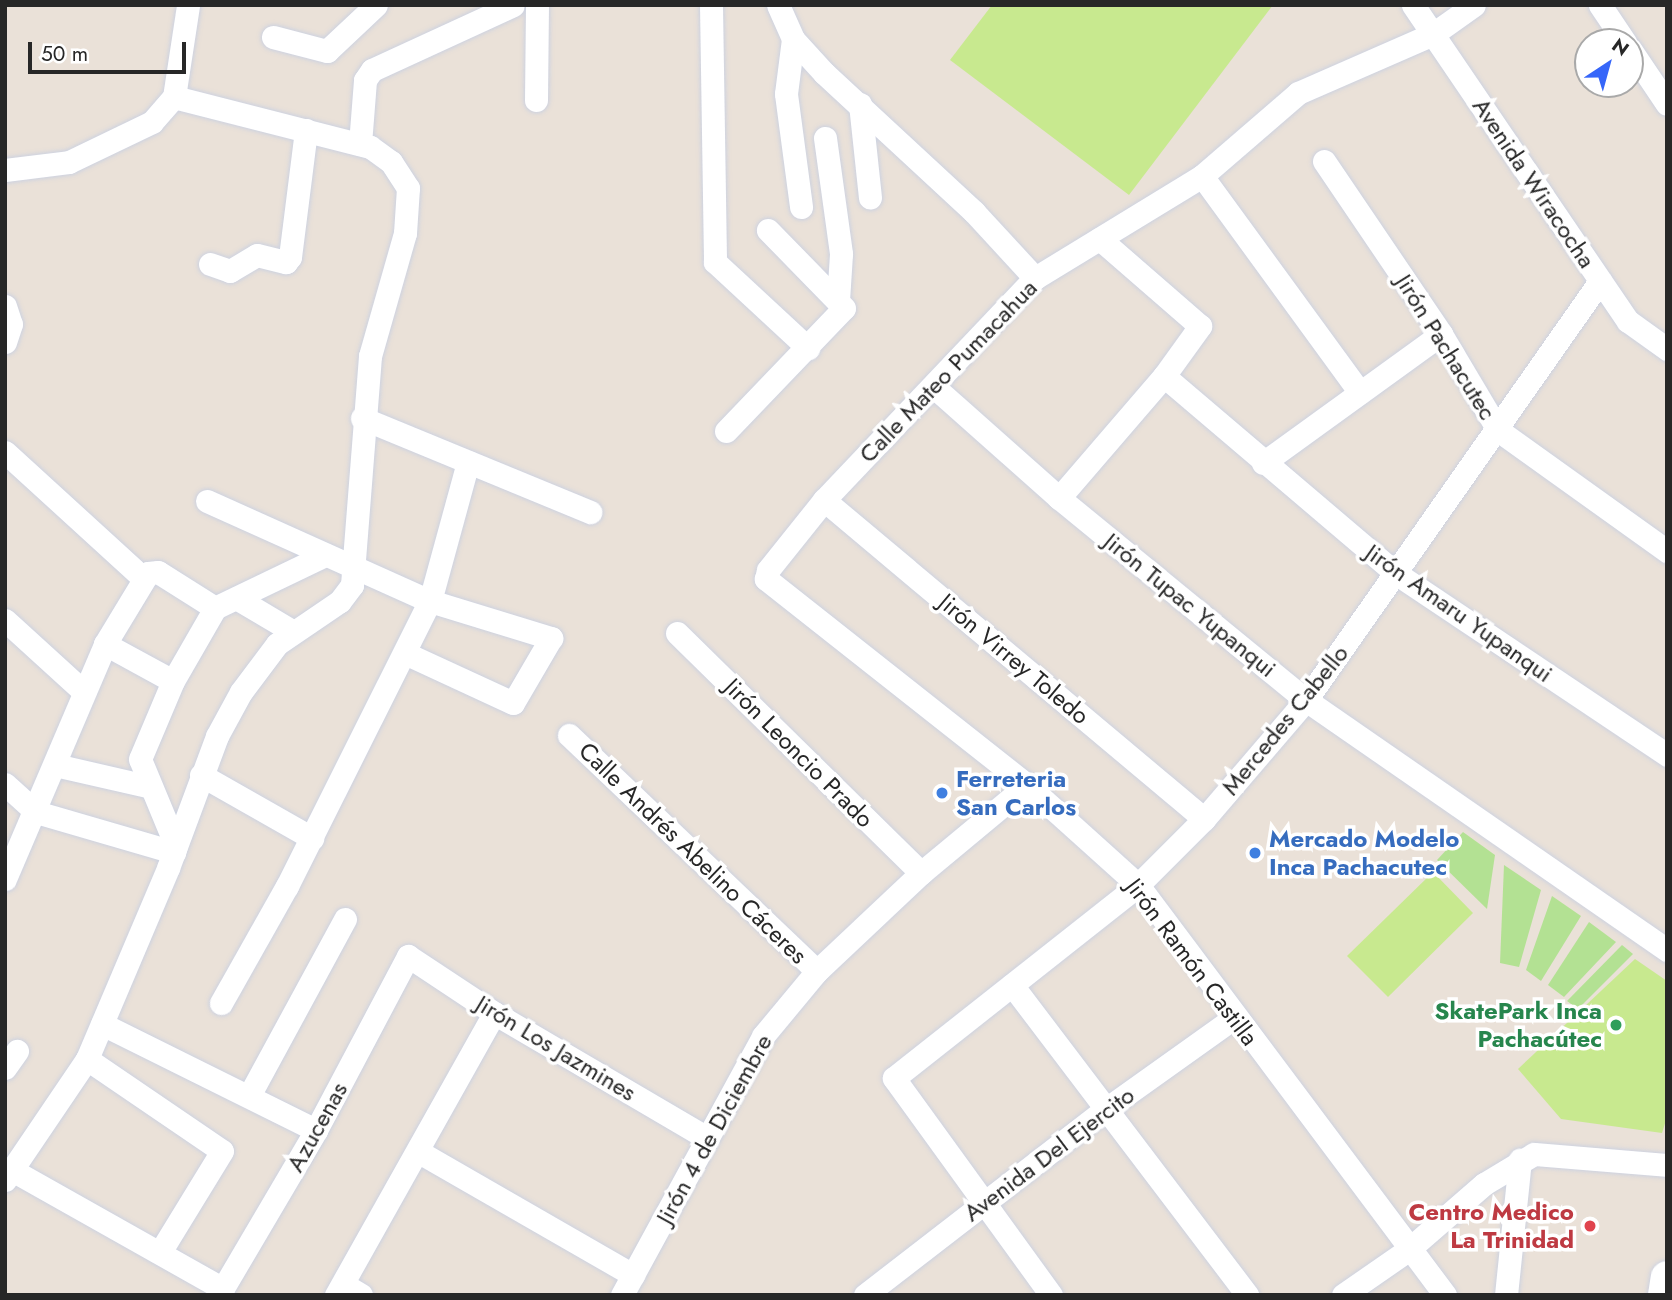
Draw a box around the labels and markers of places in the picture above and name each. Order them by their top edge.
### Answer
place label: Ferreteria San Carlos [956,765,1076,821]
marker: Ferreteria San Carlos [934,785,950,801]
place label: Mercado Modelo Inca Pachacutec [1269,825,1459,881]
marker: Mercado Modelo Inca Pachacutec [1247,845,1263,861]
place label: SkatePark Inca Pachacútec [1434,997,1602,1053]
marker: SkatePark Inca Pachacútec [1608,1017,1624,1033]
place label: Centro Medico La Trinidad [1409,1198,1574,1254]
marker: Centro Medico La Trinidad [1580,1216,1600,1236]

